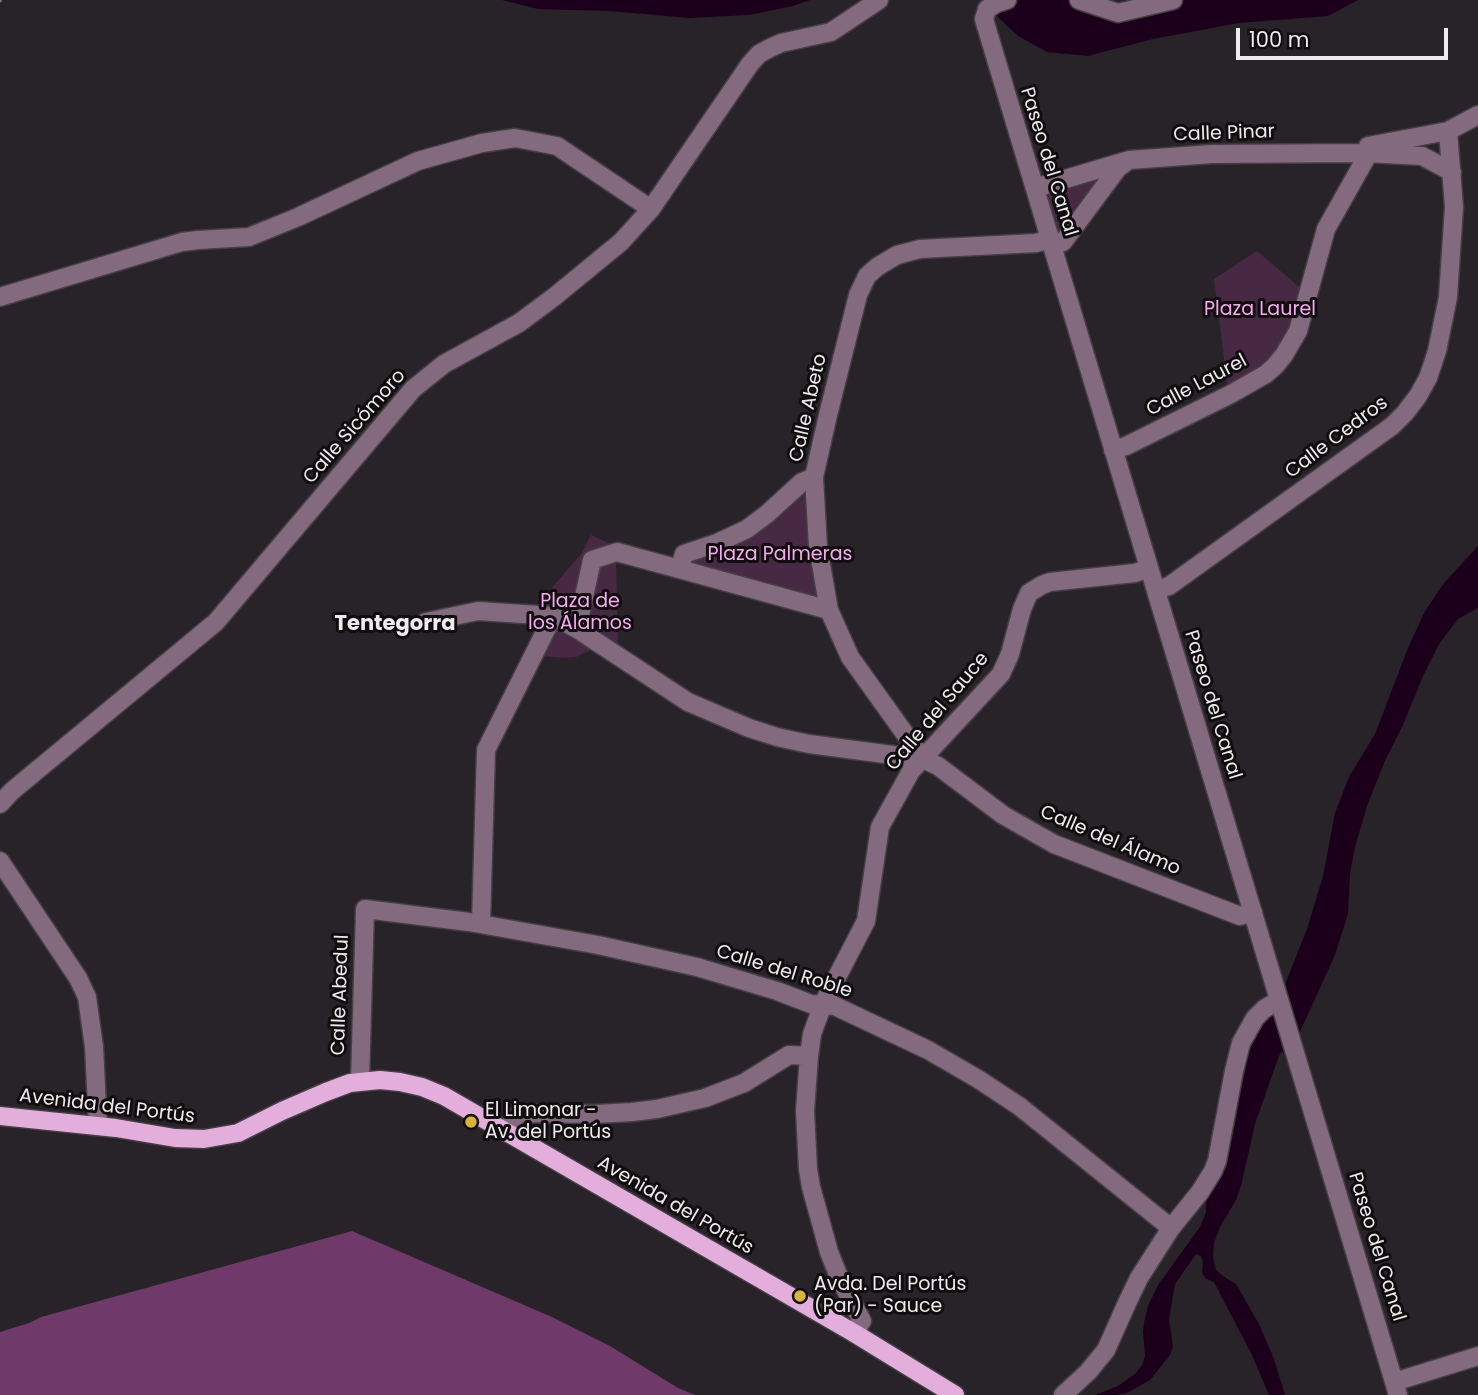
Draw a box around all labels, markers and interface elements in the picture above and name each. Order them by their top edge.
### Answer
scale bar [1240,14,1452,58]
text: 100 m [1249,25,1309,54]
street label: Paseo del Canal [1015,85,1081,239]
street label: Calle Pinar [1173,121,1275,147]
park label: Plaza Laurel [1204,299,1316,321]
street label: Calle Laurel [1143,350,1251,422]
street label: Calle Abeto [785,352,833,464]
street label: Calle Sicómoro [299,365,411,489]
street label: Calle Cedros [1281,392,1393,484]
park label: Plaza Palmeras [708,544,852,566]
park label: Plaza de los Álamos [528,591,632,635]
district label: Tentegorra [335,612,455,638]
street label: Paseo del Canal [1179,628,1245,782]
street label: Calle del Sauce [882,648,994,776]
street label: Calle del Álamo [1036,801,1184,881]
street label: Calle Abedul [327,934,355,1056]
street label: Calle del Roble [713,940,855,1004]
street label: Avenida del Portús [18,1085,196,1129]
place label: El Limonar - Av. del Portús [485,1100,611,1144]
marker: El Limonar - Av. del Portús [463,1114,479,1130]
street label: Avenida del Portús [593,1152,757,1260]
street label: Paseo del Canal [1343,1170,1409,1324]
place label: Avda. Del Portús (Par) - Sauce [814,1274,966,1318]
marker: Avda. Del Portús (Par) - Sauce [792,1288,808,1304]

